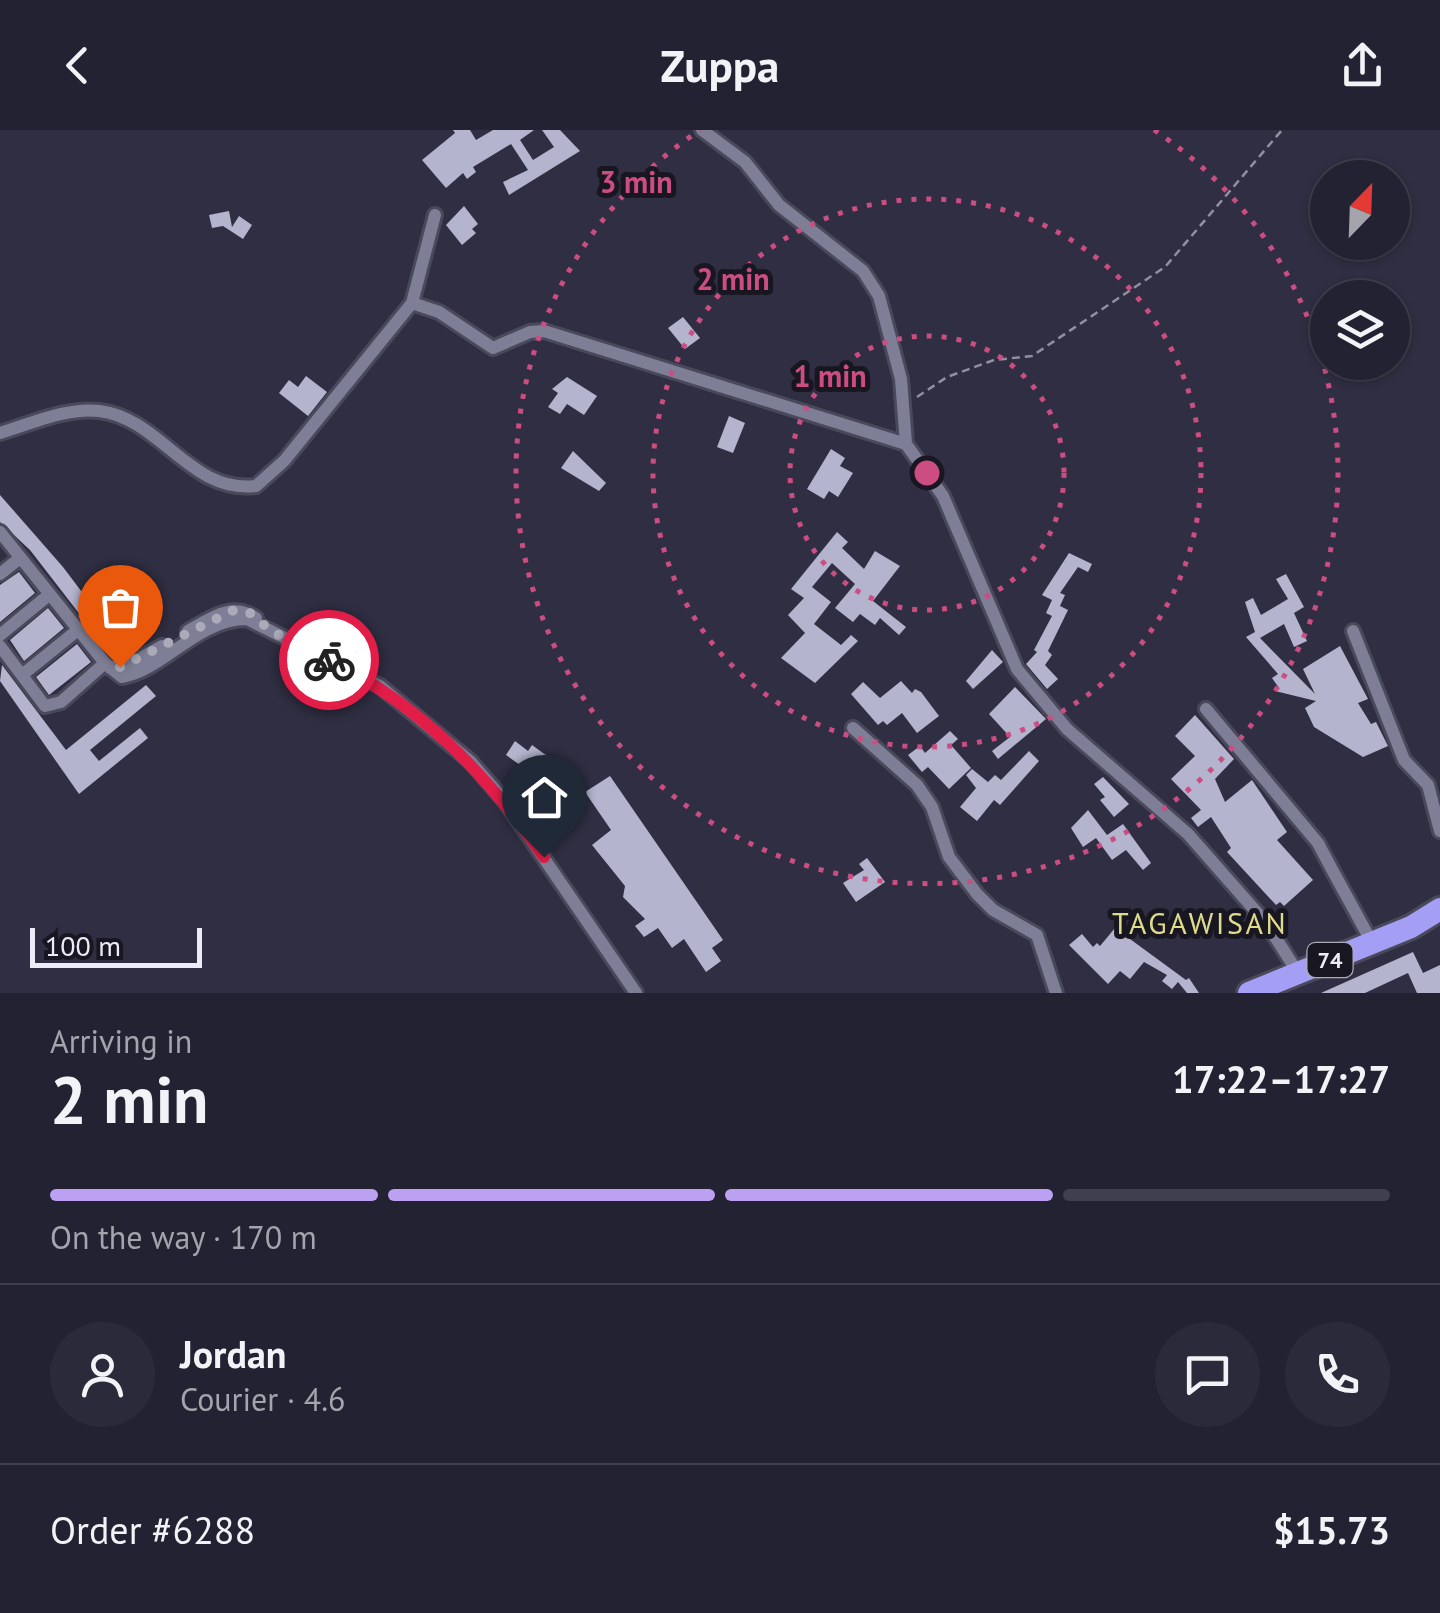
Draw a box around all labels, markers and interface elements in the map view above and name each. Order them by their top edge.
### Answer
text: Zuppa [661,36,779,94]
icon: back [50,38,105,93]
icon: share [1335,38,1390,93]
north arrow [1310,160,1410,260]
map controls [1310,160,1410,380]
text: 3 min [599,162,673,201]
text: 2 min [696,259,770,298]
button: layers [1310,280,1410,380]
text: 1 min [793,356,867,395]
centre of rings [909,455,945,491]
pin [78,565,163,668]
icon: bag [93,580,148,635]
courier [279,610,379,710]
icon: bike [302,633,357,688]
pin [502,755,587,858]
icon: home [517,770,572,825]
district label: TAGAWISAN [1112,903,1288,942]
scale bar [30,923,202,968]
text: 100 m [45,927,121,964]
road number: 74 [1308,943,1352,977]
text: Arriving in [50,1020,192,1062]
text: 17:22–17:27 [1172,1054,1390,1103]
text: 2 min [50,1057,209,1141]
text: On the way · 170 m [50,1216,317,1258]
button: person [50,1322,155,1427]
button: chat [1155,1322,1260,1427]
button: phone [1285,1322,1390,1427]
text: Jordan [180,1329,286,1378]
text: Courier · 4.6 [180,1378,346,1420]
text: Order #6288 [50,1505,255,1554]
text: $15.73 [1273,1505,1390,1554]

